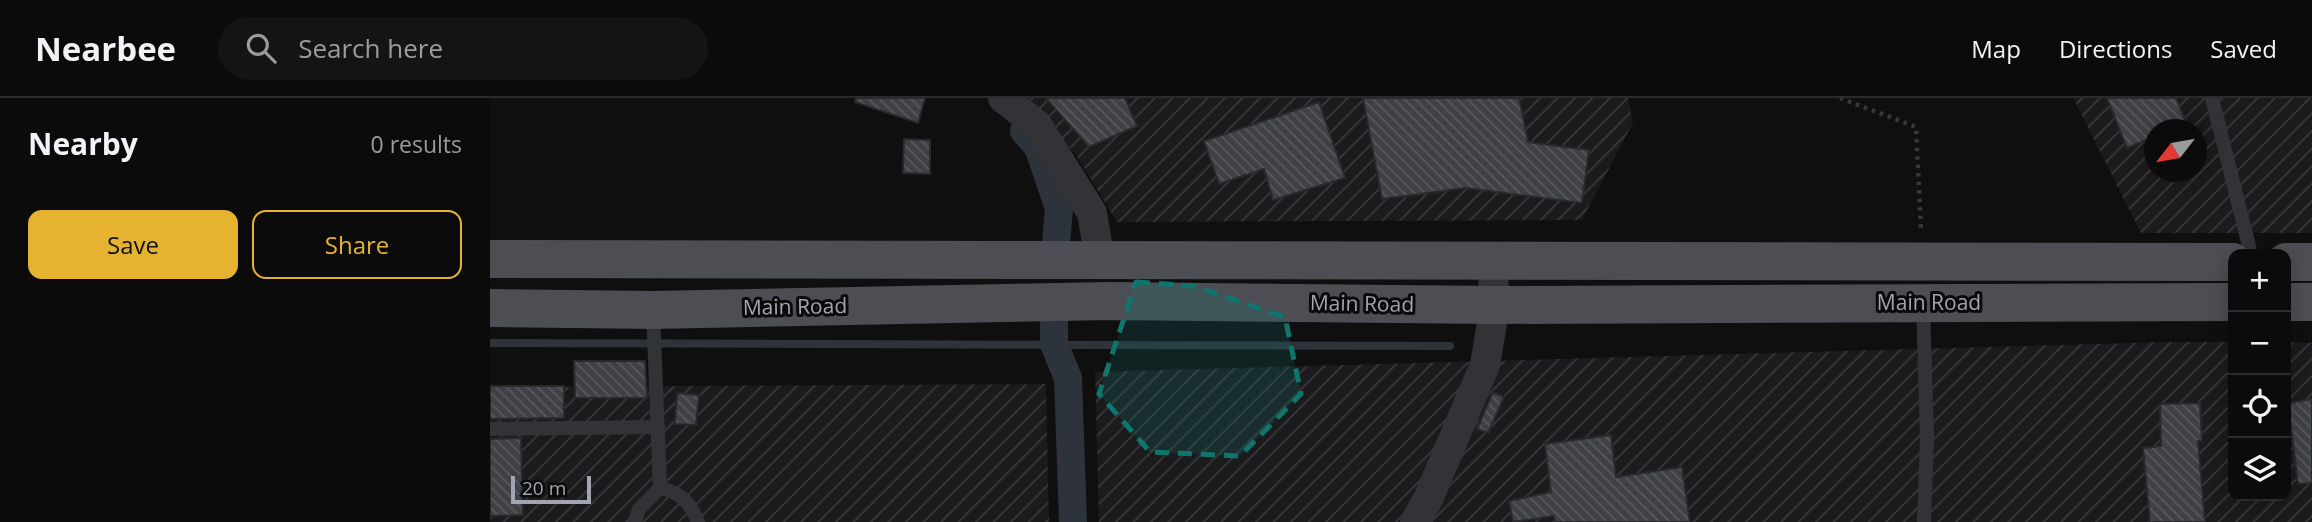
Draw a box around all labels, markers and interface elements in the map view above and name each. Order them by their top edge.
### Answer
search box [218,17,708,80]
text: Nearbee [35,26,176,71]
icon: search [242,29,280,67]
text: Search here [298,30,443,66]
text: Map [1971,32,2021,65]
text: Directions [2059,32,2172,65]
text: Saved [2210,32,2277,65]
north arrow [2144,119,2207,182]
text: Nearby [28,123,138,164]
text: 0 results [371,128,462,160]
button: Save [28,210,238,279]
button: Share [252,210,462,279]
map controls [2228,249,2291,501]
button: + [2228,249,2291,312]
street label: Main Road [1310,288,1414,318]
street label: Main Road [1877,288,1981,316]
street label: Main Road [743,291,847,321]
button: − [2228,312,2291,375]
button: locate [2228,375,2291,438]
button: layers [2228,438,2291,501]
scale bar [511,473,592,505]
text: 20 m [522,475,566,501]

